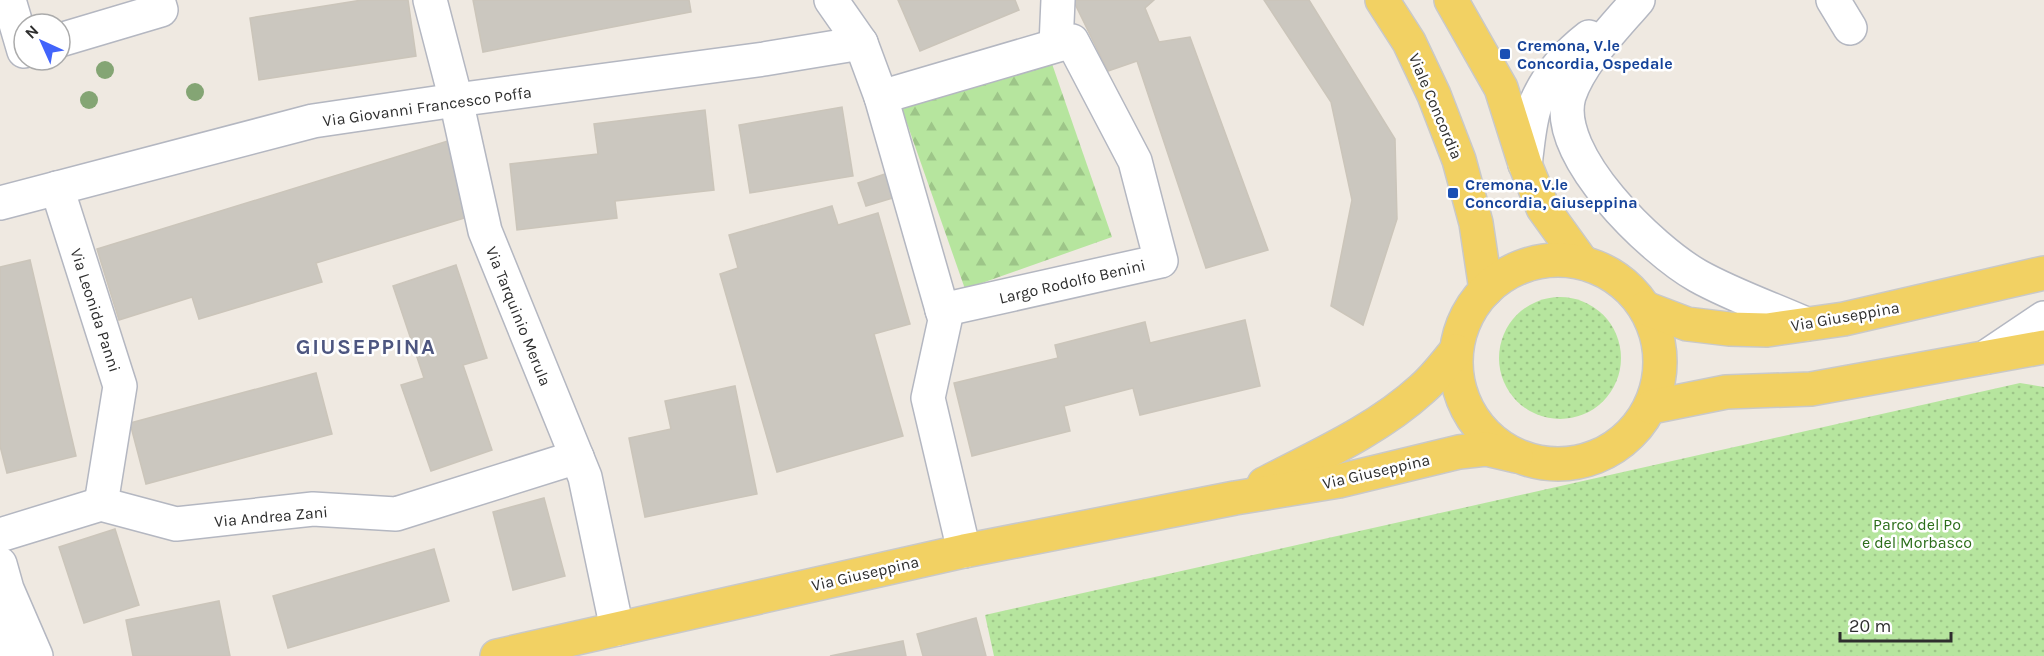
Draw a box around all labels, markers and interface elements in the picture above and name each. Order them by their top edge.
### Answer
north arrow [12,12,72,72]
text: N [21,21,43,43]
place label: Cremona, V.le Concordia, Ospedale [1517,36,1673,73]
marker: Cremona, V.le Concordia, Ospedale [1498,47,1512,61]
street label: Viale Concordia [1405,50,1466,162]
street label: Via Giovanni Francesco Poffa [321,82,533,131]
place label: Cremona, V.le Concordia, Giuseppina [1465,175,1638,212]
marker: Cremona, V.le Concordia, Giuseppina [1446,186,1460,200]
street label: Via Tarquinio Merula [482,244,555,389]
street label: Via Leonida Panni [67,246,125,374]
street label: Largo Rodolfo Benini [997,255,1147,308]
street label: Via Giuseppina [1789,298,1901,335]
district label: GIUSEPPINA [296,334,436,360]
street label: Via Giuseppina [1321,450,1432,493]
street label: Via Andrea Zani [213,502,329,531]
park label: Parco del Po e del Morbasco [1862,515,1972,552]
street label: Via Giuseppina [810,552,921,595]
scale bar [1840,605,1951,643]
text: 20 m [1849,615,1891,637]

